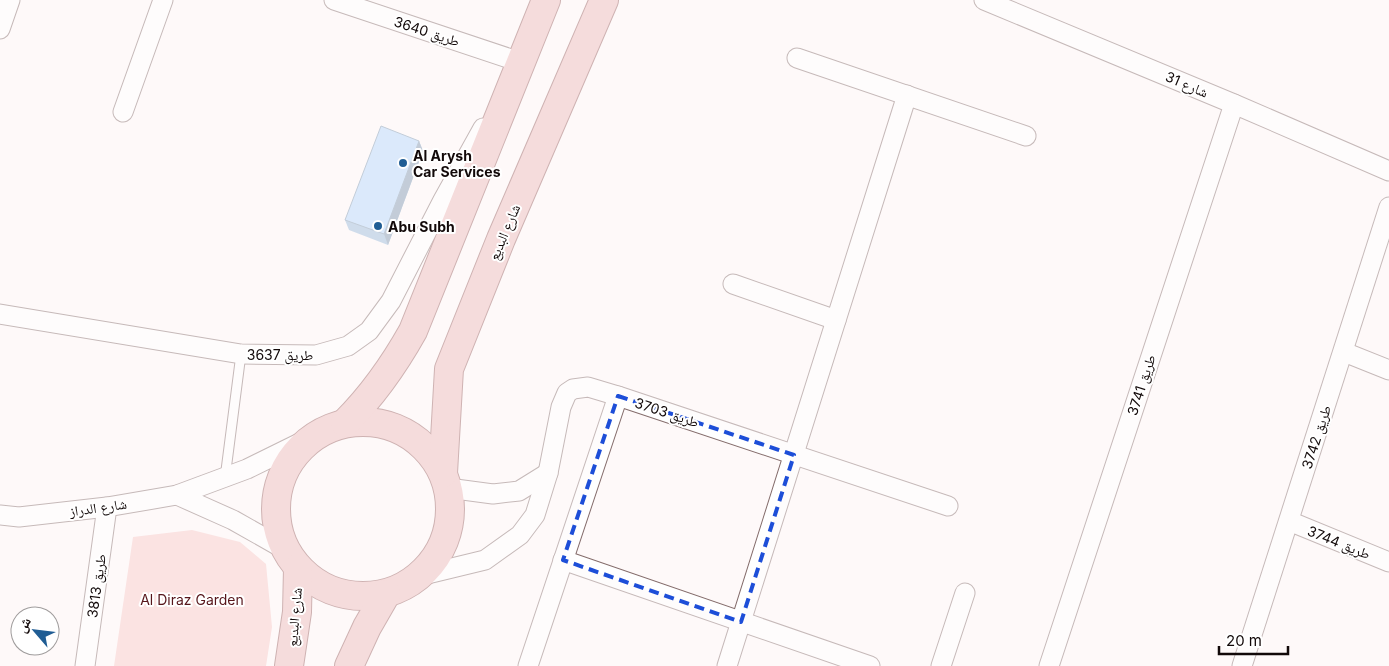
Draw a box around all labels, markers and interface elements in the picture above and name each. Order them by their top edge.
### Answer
street label: طريق 3640 [391,12,462,51]
street label: شارع 31 [1162,67,1211,102]
place label: Al Arysh Car Services [413,147,501,180]
marker: Al Arysh Car Services [397,157,409,169]
street label: شارع البديع [485,201,525,263]
place label: Abu Subh [388,218,455,235]
marker: Abu Subh [372,220,384,232]
street label: طريق 3637 [247,346,313,365]
street label: طريق 3741 [1123,352,1161,418]
street label: طريق 3703 [632,394,701,432]
street label: طريق 3742 [1298,403,1336,472]
street label: شارع الدراز [67,495,128,522]
street label: طريق 3744 [1304,522,1373,564]
street label: طريق 3813 [83,553,111,619]
street label: شارع البديع [283,587,307,647]
park label: Al Diraz Garden [140,591,244,608]
north arrow [10,606,60,656]
text: ش [12,614,35,636]
scale bar [1219,624,1288,656]
text: 20 m [1226,631,1262,650]

